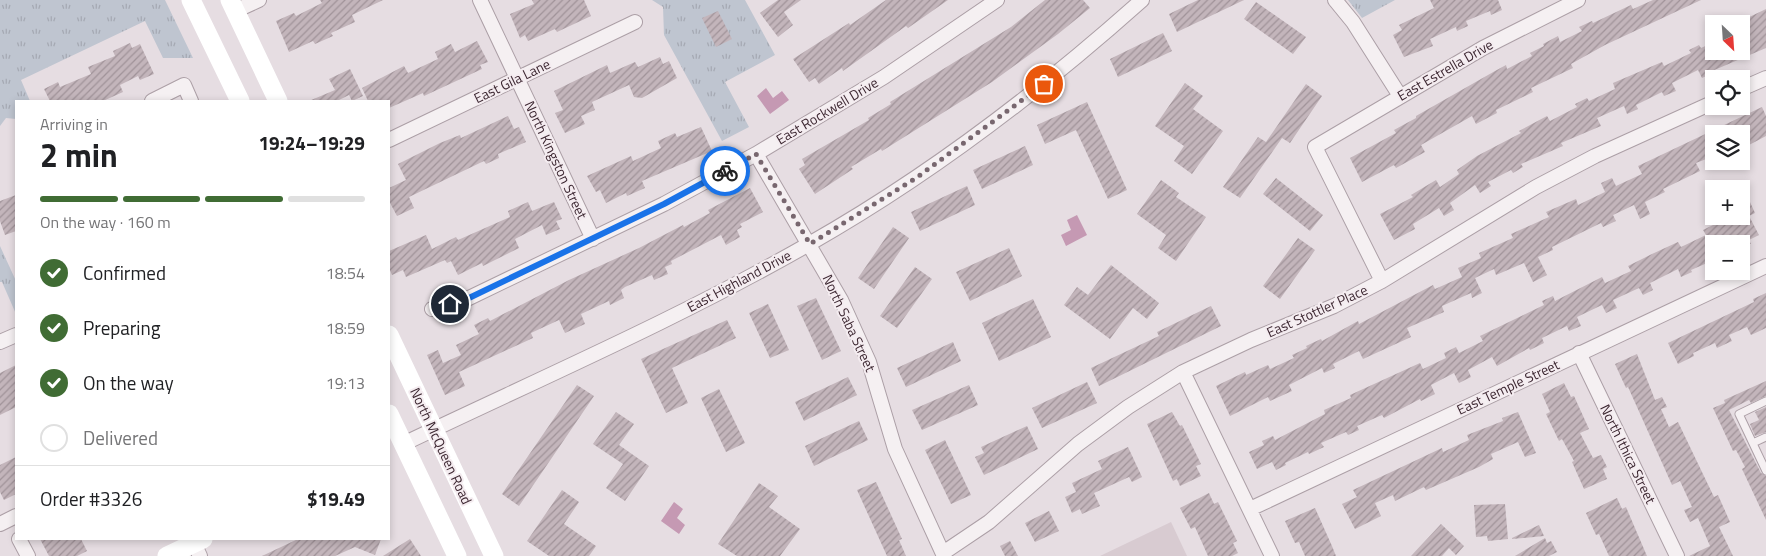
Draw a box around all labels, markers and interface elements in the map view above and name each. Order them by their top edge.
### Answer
north arrow [1705,15,1750,60]
map controls [1705,15,1750,280]
street label: East Estrella Drive [1393,34,1497,106]
street label: East Gila Lane [470,53,554,108]
pin [1023,63,1065,105]
icon: bag [1030,70,1058,98]
button: locate [1705,70,1750,115]
street label: East Rockwell Drive [772,72,882,149]
street label: North Kingston Street [520,97,593,222]
text: Arriving in [40,112,108,136]
button: layers [1705,125,1750,170]
text: 19:24–19:29 [258,128,365,157]
text: 2 min [40,131,118,179]
courier [700,146,750,196]
icon: bike [711,157,739,185]
button: + [1705,180,1750,225]
text: On the way · 160 m [40,210,171,234]
button: − [1705,235,1750,280]
street label: East Highland Drive [683,244,795,317]
text: Confirmed [83,258,166,287]
icon: check [40,259,68,287]
text: 18:54 [326,261,365,285]
street label: North Saba Street [818,271,881,375]
street label: East Stottler Place [1263,279,1371,342]
pin [429,283,471,325]
icon: home [436,290,464,318]
text: Preparing [83,313,160,342]
icon: check [40,314,68,342]
text: 18:59 [326,316,365,340]
street label: East Temple Street [1453,354,1563,420]
text: On the way [83,368,174,397]
icon: check [40,369,68,397]
text: 19:13 [326,371,365,395]
street label: North McQueen Road [405,384,478,508]
street label: North Ithica Street [1595,400,1662,507]
text: Delivered [83,423,158,452]
text: Order #3326 [40,484,142,513]
text: $19.49 [307,484,365,513]

